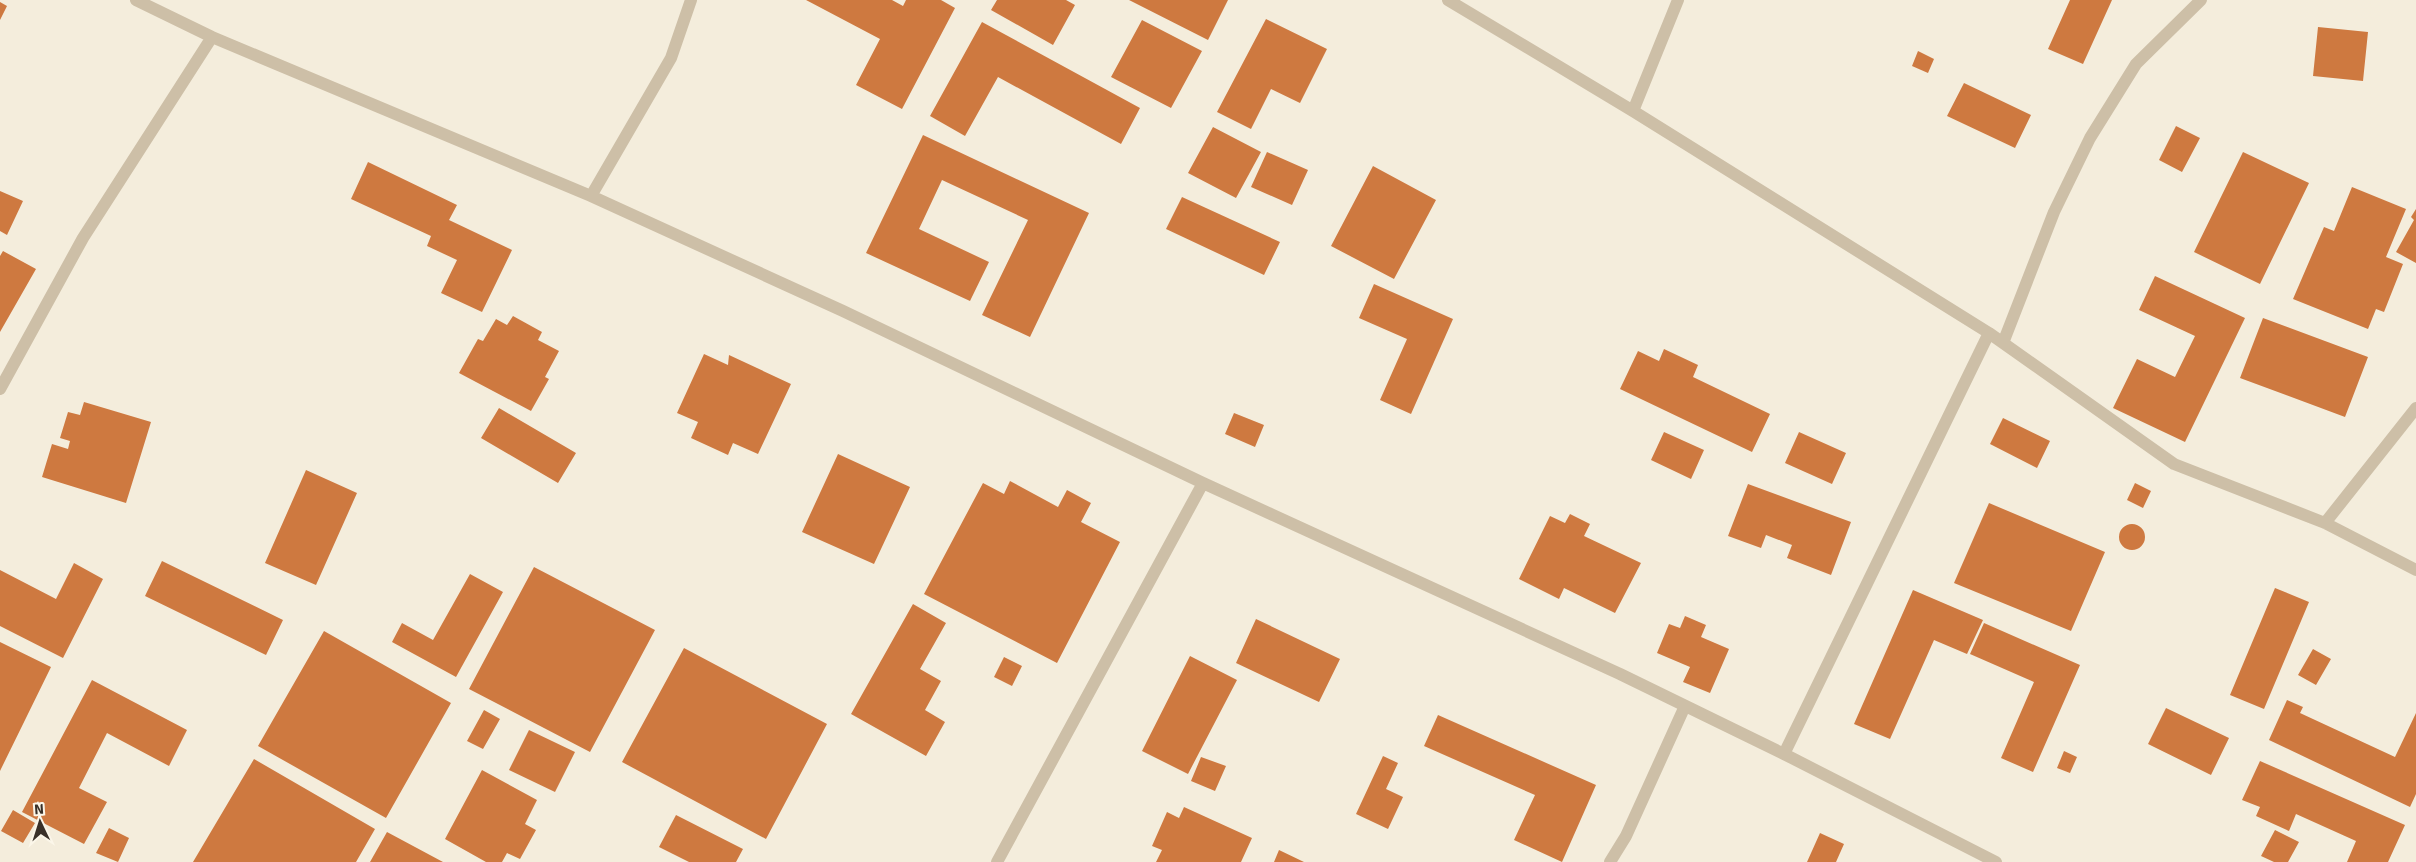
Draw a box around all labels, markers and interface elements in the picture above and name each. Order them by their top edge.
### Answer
north arrow [15,797,65,847]
text: N [34,801,45,818]

